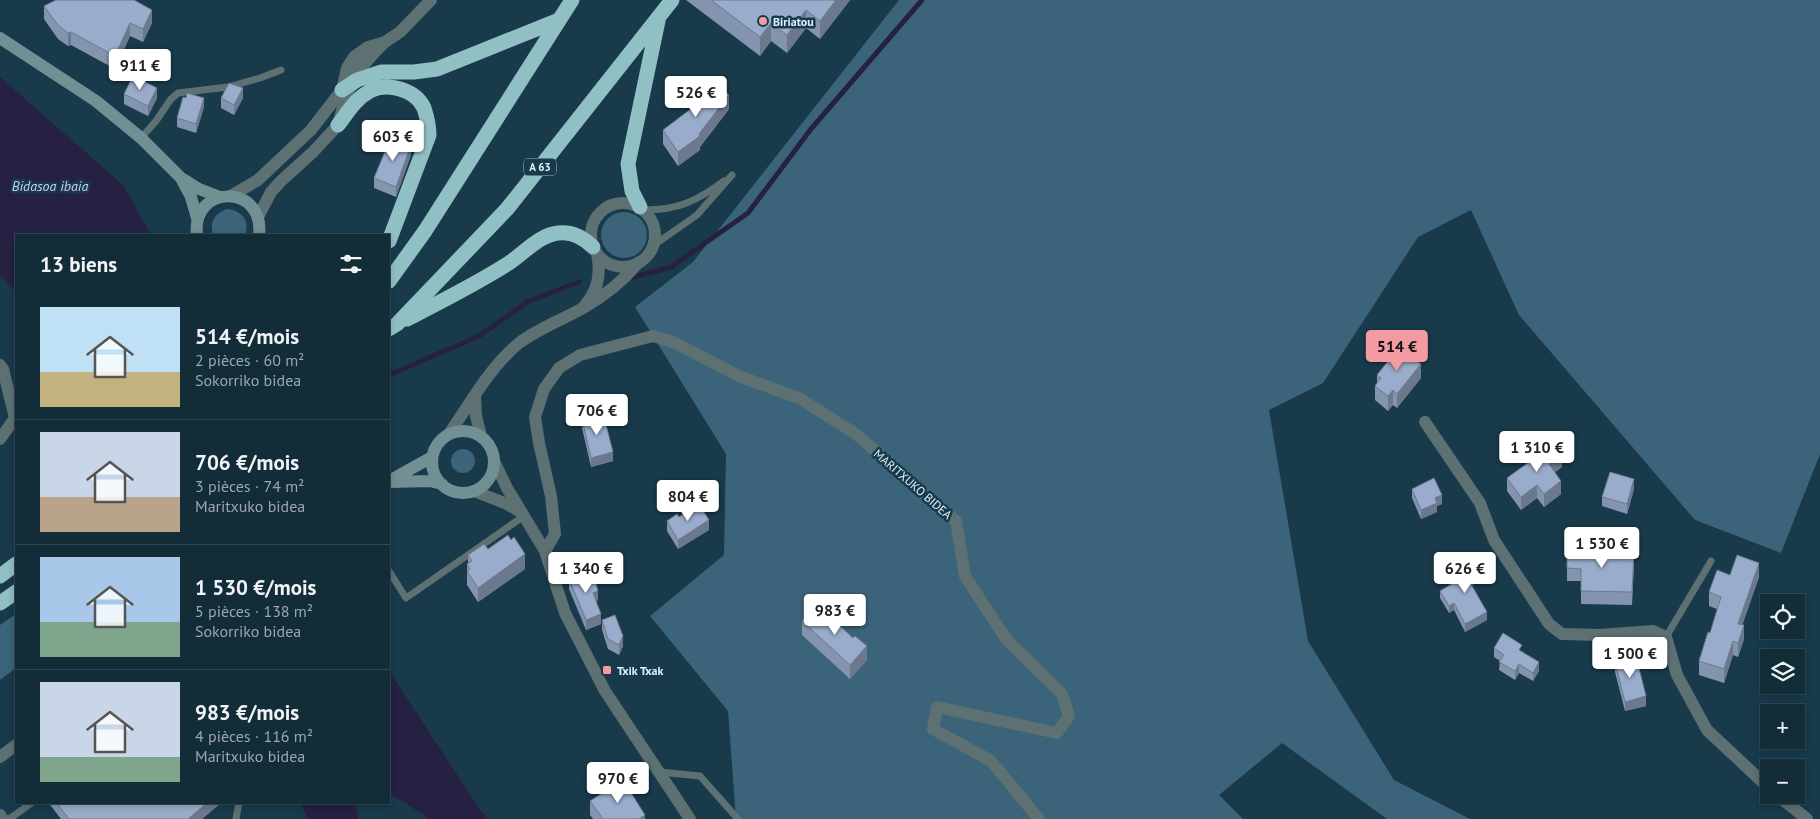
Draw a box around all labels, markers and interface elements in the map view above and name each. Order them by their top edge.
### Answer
place label: Biriatou [773,14,814,29]
marker: Biriatou [757,15,769,27]
pin: 911 € [105,48,175,91]
text: 911 € [120,55,160,75]
pin: 526 € [661,76,731,118]
text: 526 € [676,82,716,102]
pin: 603 € [358,120,428,162]
text: 603 € [373,126,413,146]
road number: A 63 [524,158,556,176]
water label: Bidasoa ibaia [12,177,88,195]
icon: filters [337,250,365,278]
text: 13 biens [40,251,117,278]
text: 514 €/mois [195,323,299,350]
icon: home [80,327,140,387]
pin: 514 € [1362,330,1432,372]
text: 514 € [1377,336,1417,356]
text: 2 pièces · 60 m² [195,350,304,370]
text: Sokorriko bidea [195,370,301,390]
pin: 706 € [562,394,632,436]
text: 706 € [577,400,617,420]
pin: 1 310 € [1491,430,1583,473]
text: 1 310 € [1510,437,1564,457]
street label: MARITXUKO BIDEA [871,446,955,522]
text: 706 €/mois [195,449,299,476]
icon: home [80,452,140,512]
text: 3 pièces · 74 m² [195,476,304,496]
pin: 804 € [653,480,723,522]
text: 804 € [668,486,708,506]
text: Maritxuko bidea [195,496,305,516]
pin: 1 530 € [1556,526,1648,569]
text: 1 530 € [1575,533,1629,553]
pin: 1 340 € [540,552,632,594]
pin: 626 € [1430,552,1500,594]
text: 1 340 € [559,558,613,578]
text: 626 € [1445,558,1485,578]
text: 1 530 €/mois [195,574,316,601]
icon: home [80,577,140,637]
pin: 983 € [800,594,870,636]
map controls [1760,594,1805,804]
button: locate [1760,594,1805,639]
text: 983 € [815,600,855,620]
text: 5 pièces · 138 m² [195,601,313,621]
text: Sokorriko bidea [195,621,301,641]
pin: 1 500 € [1584,636,1676,679]
text: 1 500 € [1603,643,1657,663]
button: layers [1760,649,1805,694]
place label: Txik Txak [617,663,663,678]
marker: Txik Txak [601,664,613,676]
text: 983 €/mois [195,699,299,726]
icon: home [80,702,140,762]
button: + [1760,704,1805,749]
text: 4 pièces · 116 m² [195,726,313,746]
text: Maritxuko bidea [195,746,305,766]
button: − [1760,759,1805,804]
pin: 970 € [583,762,653,804]
text: 970 € [598,768,638,788]

